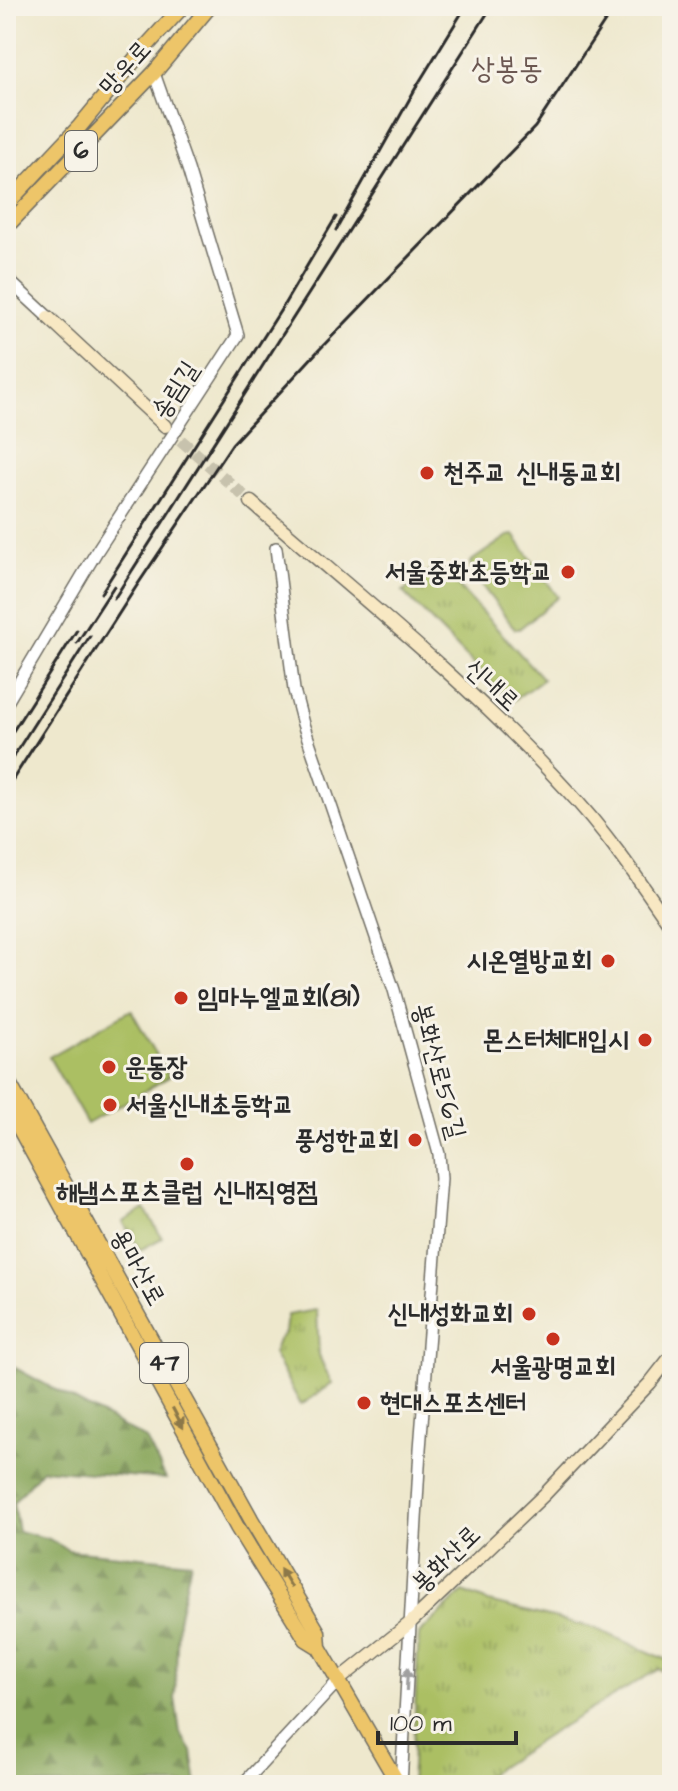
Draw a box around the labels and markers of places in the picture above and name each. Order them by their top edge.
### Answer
place label: 천주교 신내동교회 [443,455,621,491]
marker: 천주교 신내동교회 [418,464,436,482]
place label: 서울중화초등학교 [385,554,552,590]
marker: 서울중화초등학교 [559,563,577,581]
place label: 시온열방교회 [466,943,592,979]
marker: 시온열방교회 [599,952,617,970]
place label: 임마누엘교회(81) [197,980,360,1016]
marker: 임마누엘교회(81) [172,989,190,1007]
place label: 몬스터체대입시 [483,1022,629,1058]
marker: 몬스터체대입시 [636,1031,654,1049]
place label: 운동장 [125,1049,188,1085]
marker: 운동장 [100,1058,118,1076]
place label: 서울신내초등학교 [126,1087,293,1123]
marker: 서울신내초등학교 [101,1096,119,1114]
place label: 풍성한교회 [294,1122,399,1158]
marker: 풍성한교회 [406,1131,424,1149]
marker: 해냄스포츠클럽 신내직영점 [178,1155,196,1173]
place label: 해냄스포츠클럽 신내직영점 [56,1174,318,1210]
place label: 신내성화교회 [387,1296,513,1332]
marker: 신내성화교회 [520,1305,538,1323]
marker: 서울광명교회 [544,1330,562,1348]
place label: 서울광명교회 [490,1349,616,1385]
place label: 현대스포츠센터 [380,1385,526,1421]
marker: 현대스포츠센터 [355,1394,373,1412]

